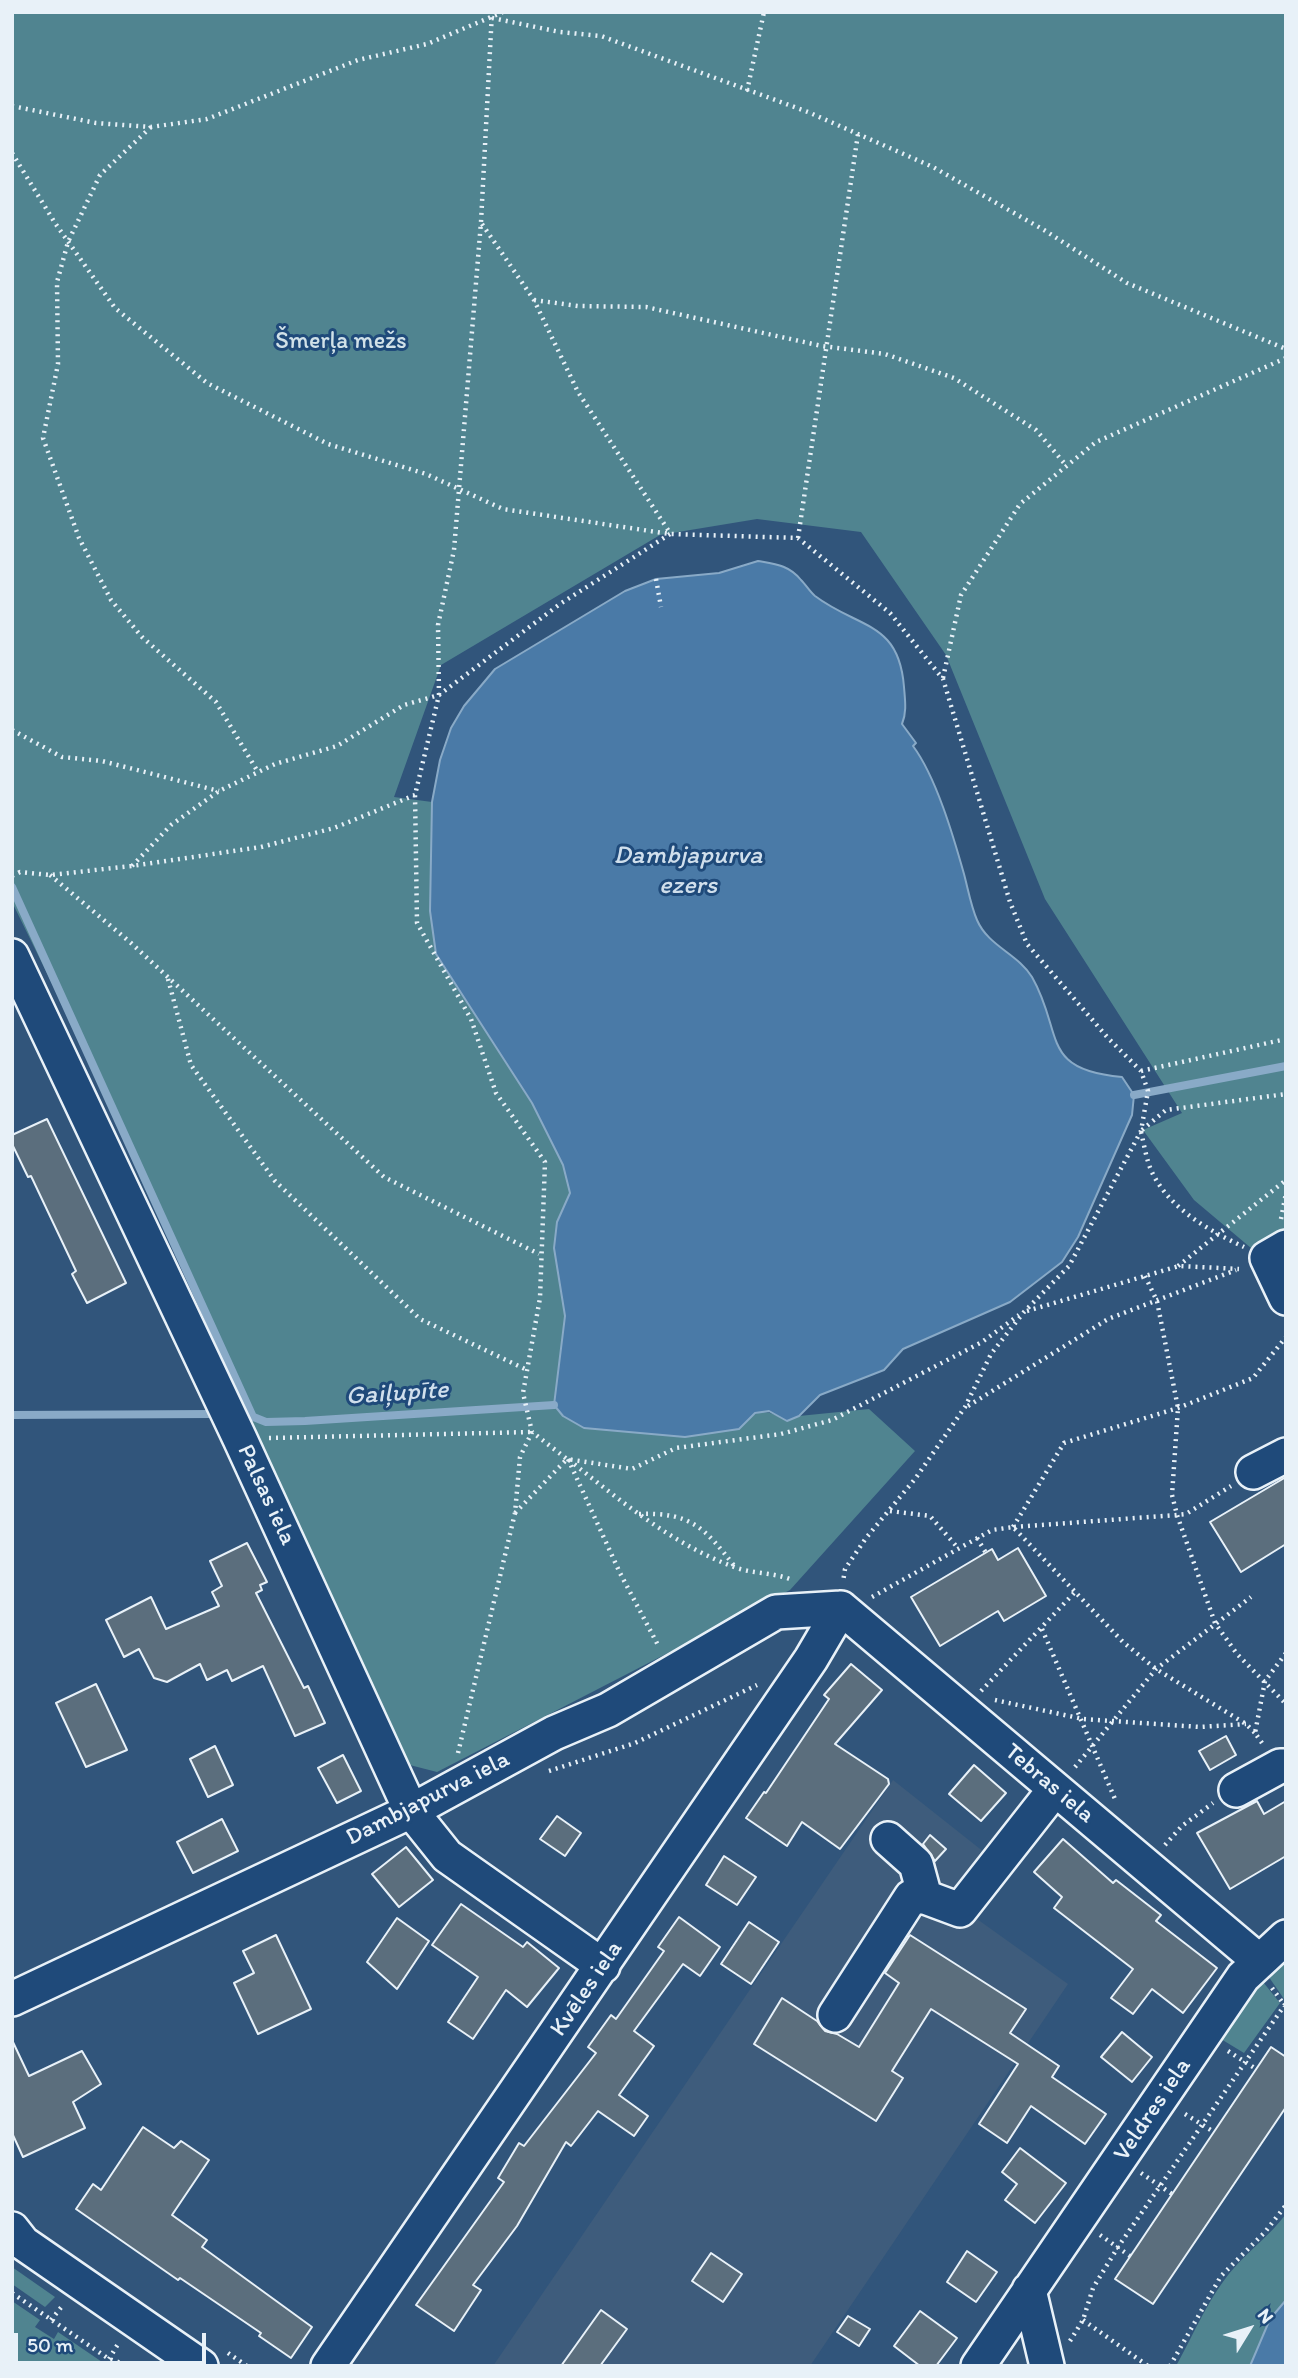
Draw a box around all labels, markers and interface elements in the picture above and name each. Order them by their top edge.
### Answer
park label: Šmerļa mežs [275,328,407,356]
water label: Dambjapurva ezers [614,840,762,902]
water label: Gaiļupīte [345,1375,449,1413]
street label: Palsas iela [230,1440,302,1550]
street label: Tebras iela [998,1738,1100,1830]
street label: Dambjapurva iela [341,1745,515,1853]
street label: Kvēles iela [545,1936,629,2042]
street label: Veldres iela [1108,2053,1198,2167]
north arrow [1214,2294,1284,2364]
text: N [1253,2304,1279,2328]
scale bar [18,2318,210,2362]
text: 50 m [27,2332,73,2357]

